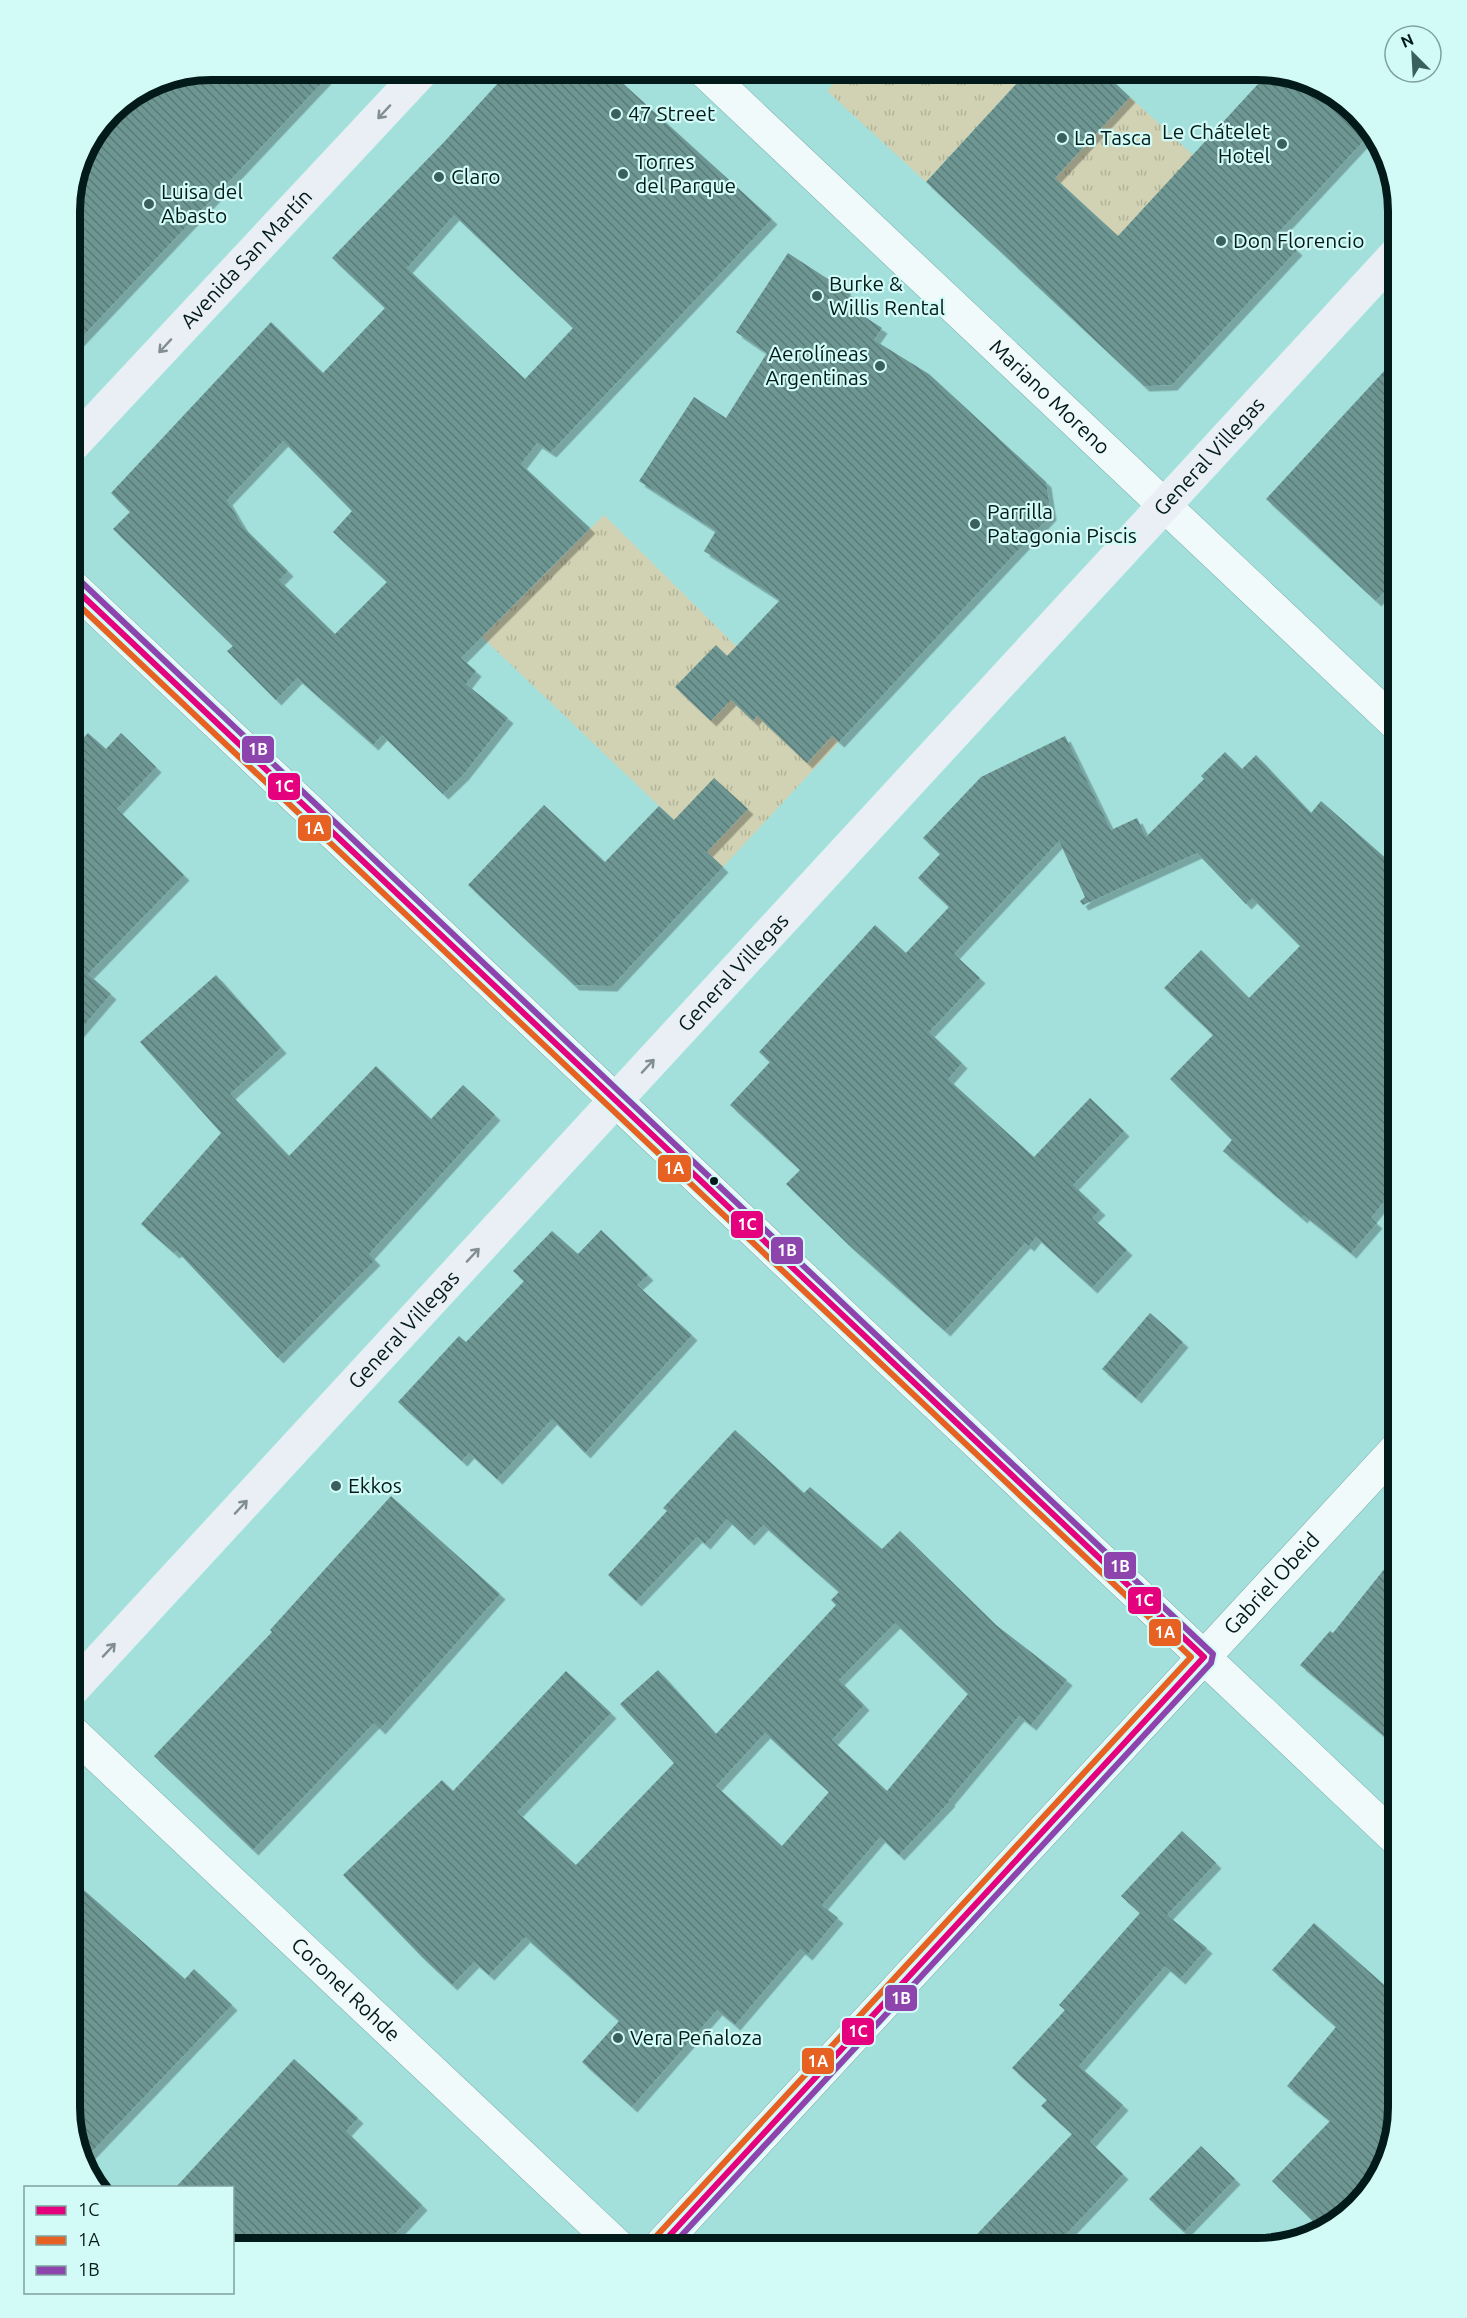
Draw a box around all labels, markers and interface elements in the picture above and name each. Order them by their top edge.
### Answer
north arrow [1383,24,1443,84]
text: N [1398,30,1416,51]
place label: 47 Street [628,101,715,125]
one-way arrow [377,104,391,119]
marker: 47 Street [609,107,623,121]
place label: Le Chátelet Hotel [1162,119,1270,167]
place label: La Tasca [1074,125,1152,149]
marker: La Tasca [1055,131,1069,145]
marker: Le Chátelet Hotel [1275,137,1289,151]
place label: Torres del Parque [635,149,736,197]
place label: Claro [451,164,500,188]
marker: Torres del Parque [616,167,630,181]
marker: Claro [432,170,446,184]
place label: Luisa del Abasto [161,179,243,227]
street label: Avenida San Martín [175,184,316,333]
marker: Luisa del Abasto [142,197,156,211]
place label: Don Florencio [1233,228,1364,252]
marker: Don Florencio [1214,234,1228,248]
place label: Burke & Willis Rental [829,271,945,319]
marker: Burke & Willis Rental [810,289,824,303]
street label: Mariano Moreno [985,334,1115,459]
one-way arrow [158,339,172,354]
place label: Aerolíneas Argentinas [765,341,868,389]
marker: Aerolíneas Argentinas [873,359,887,373]
street label: General Villegas [1148,392,1269,520]
place label: Parrilla Patagonia Piscis [987,499,1137,547]
marker: Parrilla Patagonia Piscis [968,517,982,531]
line badge: 1B [241,735,275,764]
text: 1B [248,740,268,758]
line badge: 1C [267,772,301,801]
text: 1C [274,777,294,795]
line badge: 1A [297,814,332,842]
text: 1A [304,819,325,837]
street label: General Villegas [672,908,793,1036]
one-way arrow [641,1058,655,1073]
line badge: 1A [657,1154,692,1183]
text: 1A [664,1159,685,1177]
unlabelled marker [708,1175,720,1187]
line badge: 1C [730,1210,764,1239]
text: 1C [737,1215,757,1233]
line badge: 1B [770,1236,804,1265]
text: 1B [777,1241,797,1259]
one-way arrow [466,1248,480,1263]
street label: General Villegas [343,1265,464,1393]
place label: Ekkos [348,1473,402,1497]
marker: Ekkos [329,1479,343,1493]
one-way arrow [234,1499,248,1514]
street label: Gabriel Obeid [1218,1527,1324,1639]
line badge: 1B [1103,1551,1137,1580]
text: 1B [1110,1557,1130,1575]
line badge: 1C [1127,1586,1162,1615]
text: 1C [1134,1591,1154,1609]
line badge: 1A [1148,1618,1182,1647]
text: 1A [1155,1623,1176,1641]
one-way arrow [102,1643,116,1658]
street label: Coronel Rohde [287,1932,406,2046]
line badge: 1B [884,1984,918,2012]
text: 1B [891,1989,911,2007]
line badge: 1C [841,2017,875,2046]
text: 1C [848,2022,868,2040]
place label: Vera Peñaloza [630,2025,762,2049]
marker: Vera Peñaloza [611,2031,625,2045]
line badge: 1A [801,2047,835,2075]
text: 1A [808,2052,829,2070]
legend [24,2186,234,2294]
text: 1C [78,2199,99,2219]
text: 1A [78,2229,100,2249]
text: 1B [78,2259,100,2279]

